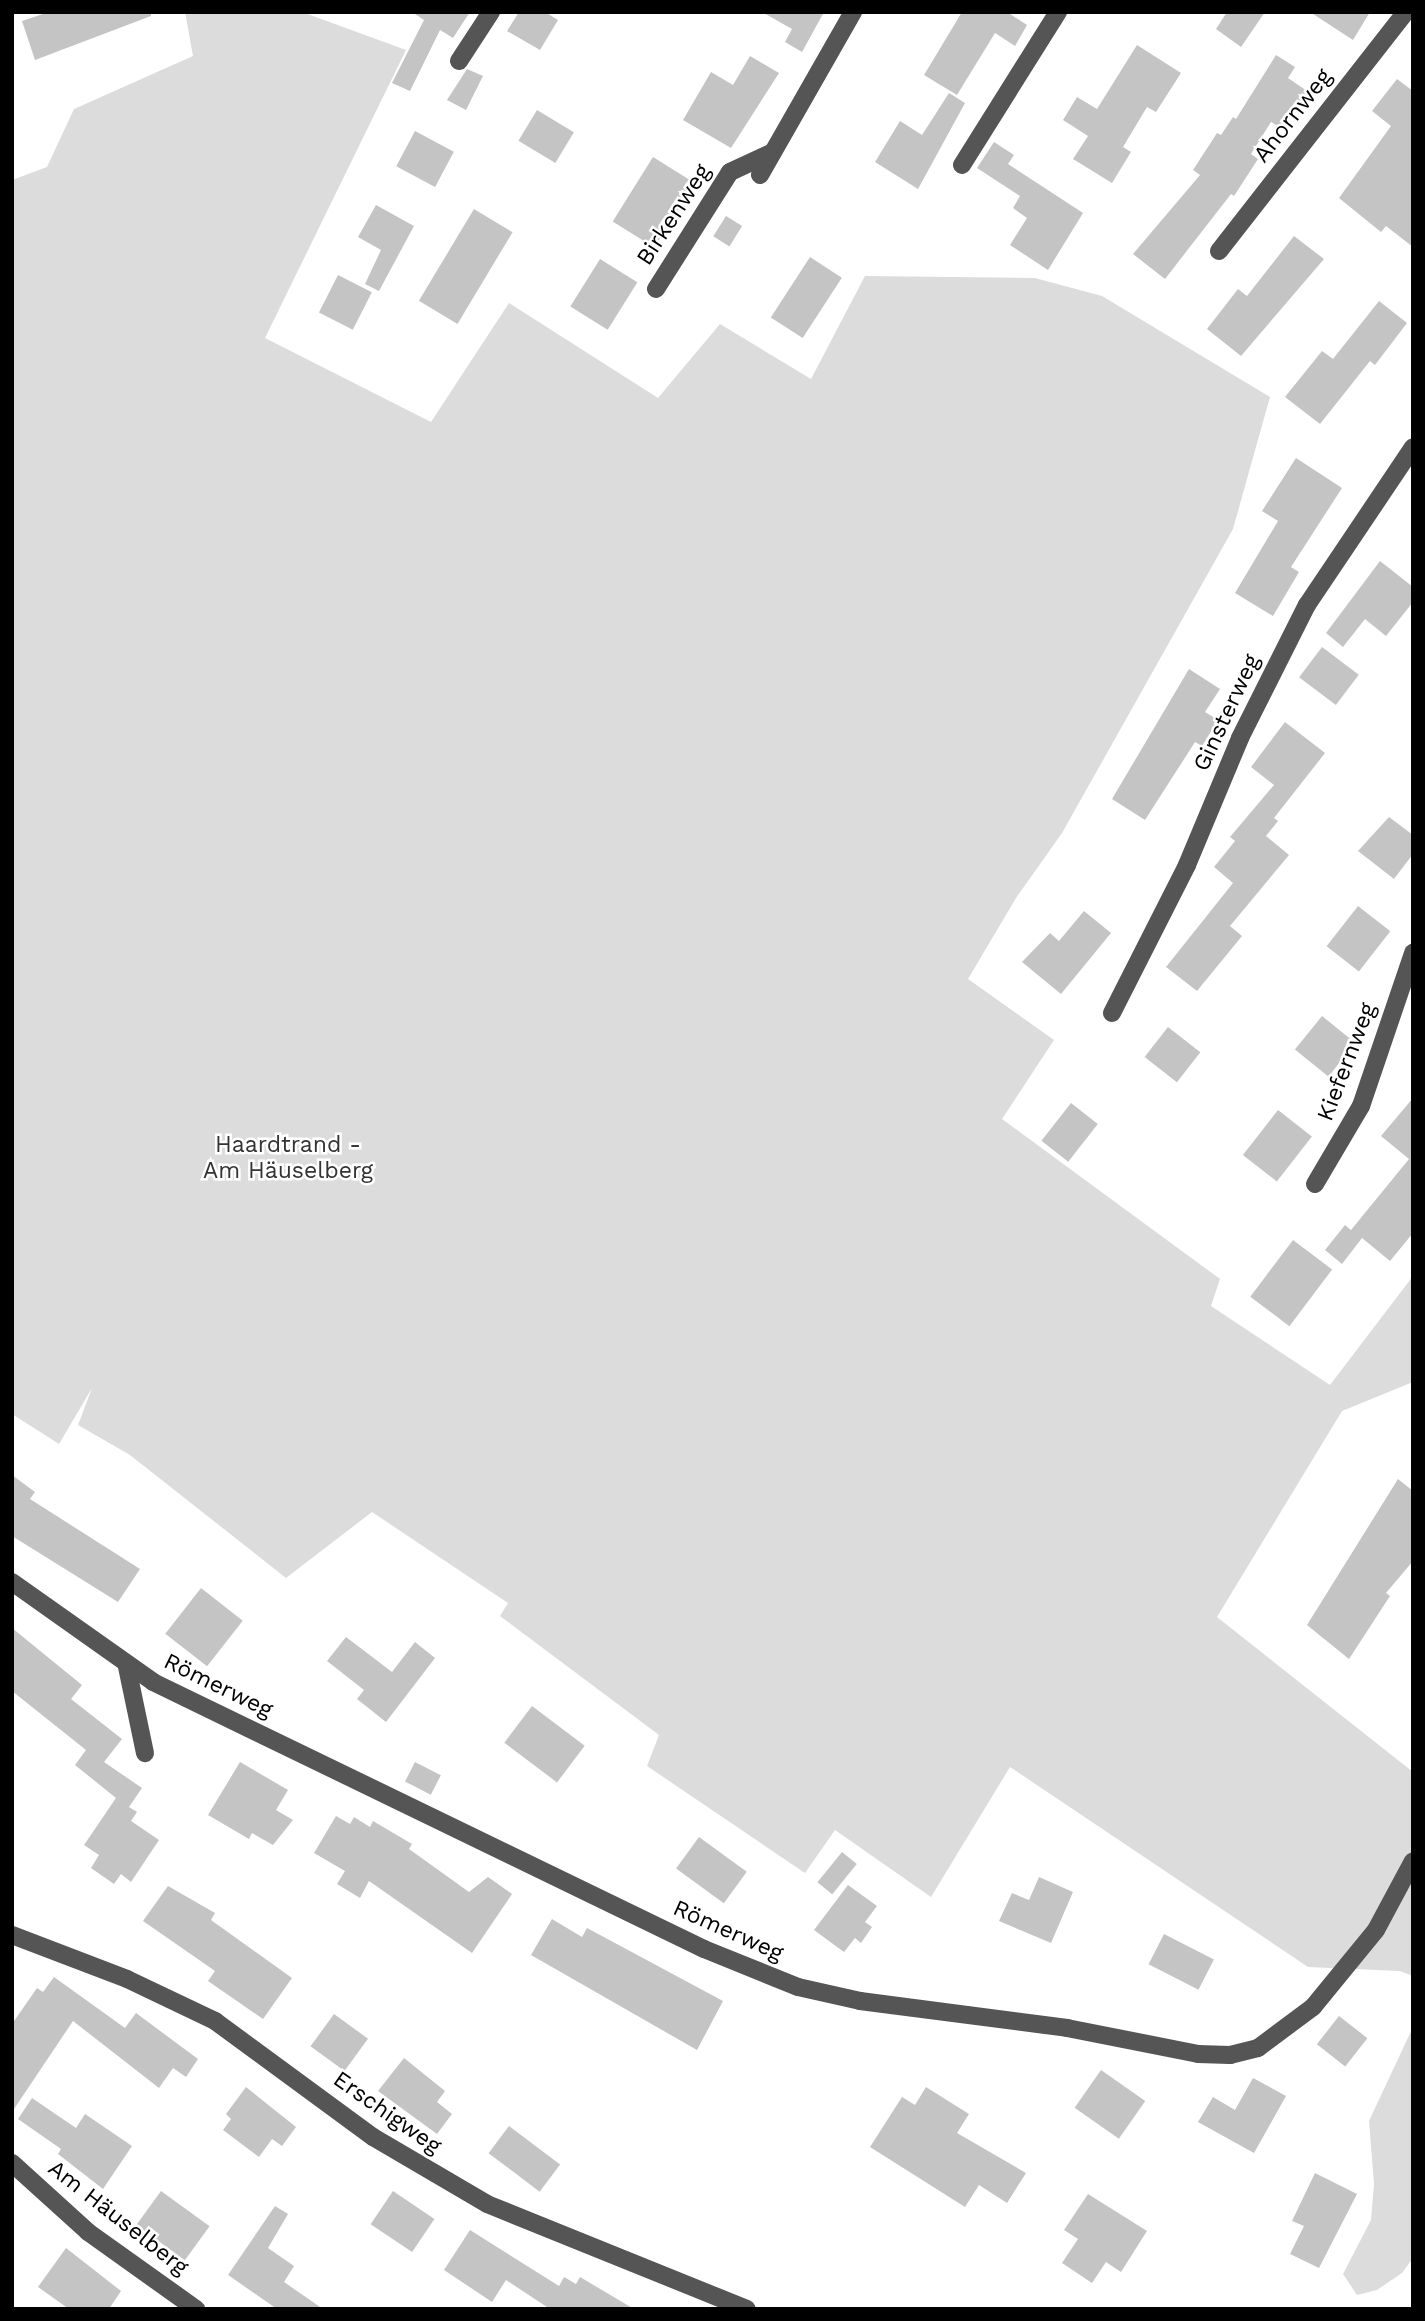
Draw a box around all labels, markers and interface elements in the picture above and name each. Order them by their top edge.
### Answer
street label: Ahornweg [1248,64,1338,168]
street label: Birkenweg [631,159,717,271]
street label: Ginsterweg [1188,650,1266,776]
street label: Kiefernweg [1312,999,1382,1125]
park label: Haardtrand - Am Häuselberg [203,1131,373,1185]
street label: Römerweg [159,1648,277,1724]
street label: Römerweg [669,1894,787,1968]
street label: Erschigweg [328,2066,446,2160]
street label: Am Häuselberg [42,2155,194,2281]

